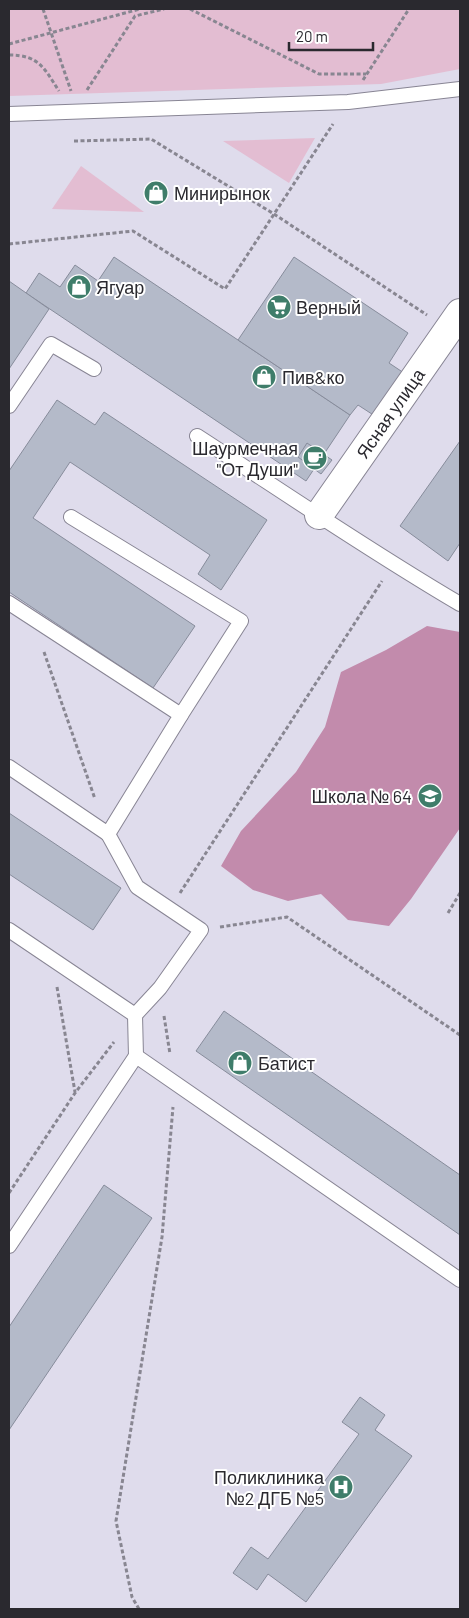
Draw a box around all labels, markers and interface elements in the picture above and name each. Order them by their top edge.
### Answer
scale bar [289,20,373,52]
text: 20 m [296,27,328,45]
shop icon: Минирынок [143,180,169,206]
place label: Минирынок [174,182,270,204]
shop icon: Ягуар [66,274,92,300]
place label: Ягуар [96,276,144,298]
supermarket icon: Верный [266,294,292,320]
place label: Верный [296,296,361,318]
street label: Ясная улица [351,363,430,463]
shop icon: Пив&ко [251,364,277,390]
place label: Пив&ко [282,366,345,388]
place label: Шаурмечная "От Души" [192,437,298,480]
cafe icon: Шаурмечная "От Души" [302,445,328,471]
school or university icon: Школа № 64 [417,783,443,809]
place label: Школа № 64 [312,785,412,807]
shop icon: Батист [227,1050,253,1076]
place label: Батист [258,1052,315,1074]
place label: Поликлиника №2 ДГБ №5 [214,1466,325,1509]
hospital icon: Поликлиника №2 ДГБ №5 [328,1474,354,1500]

